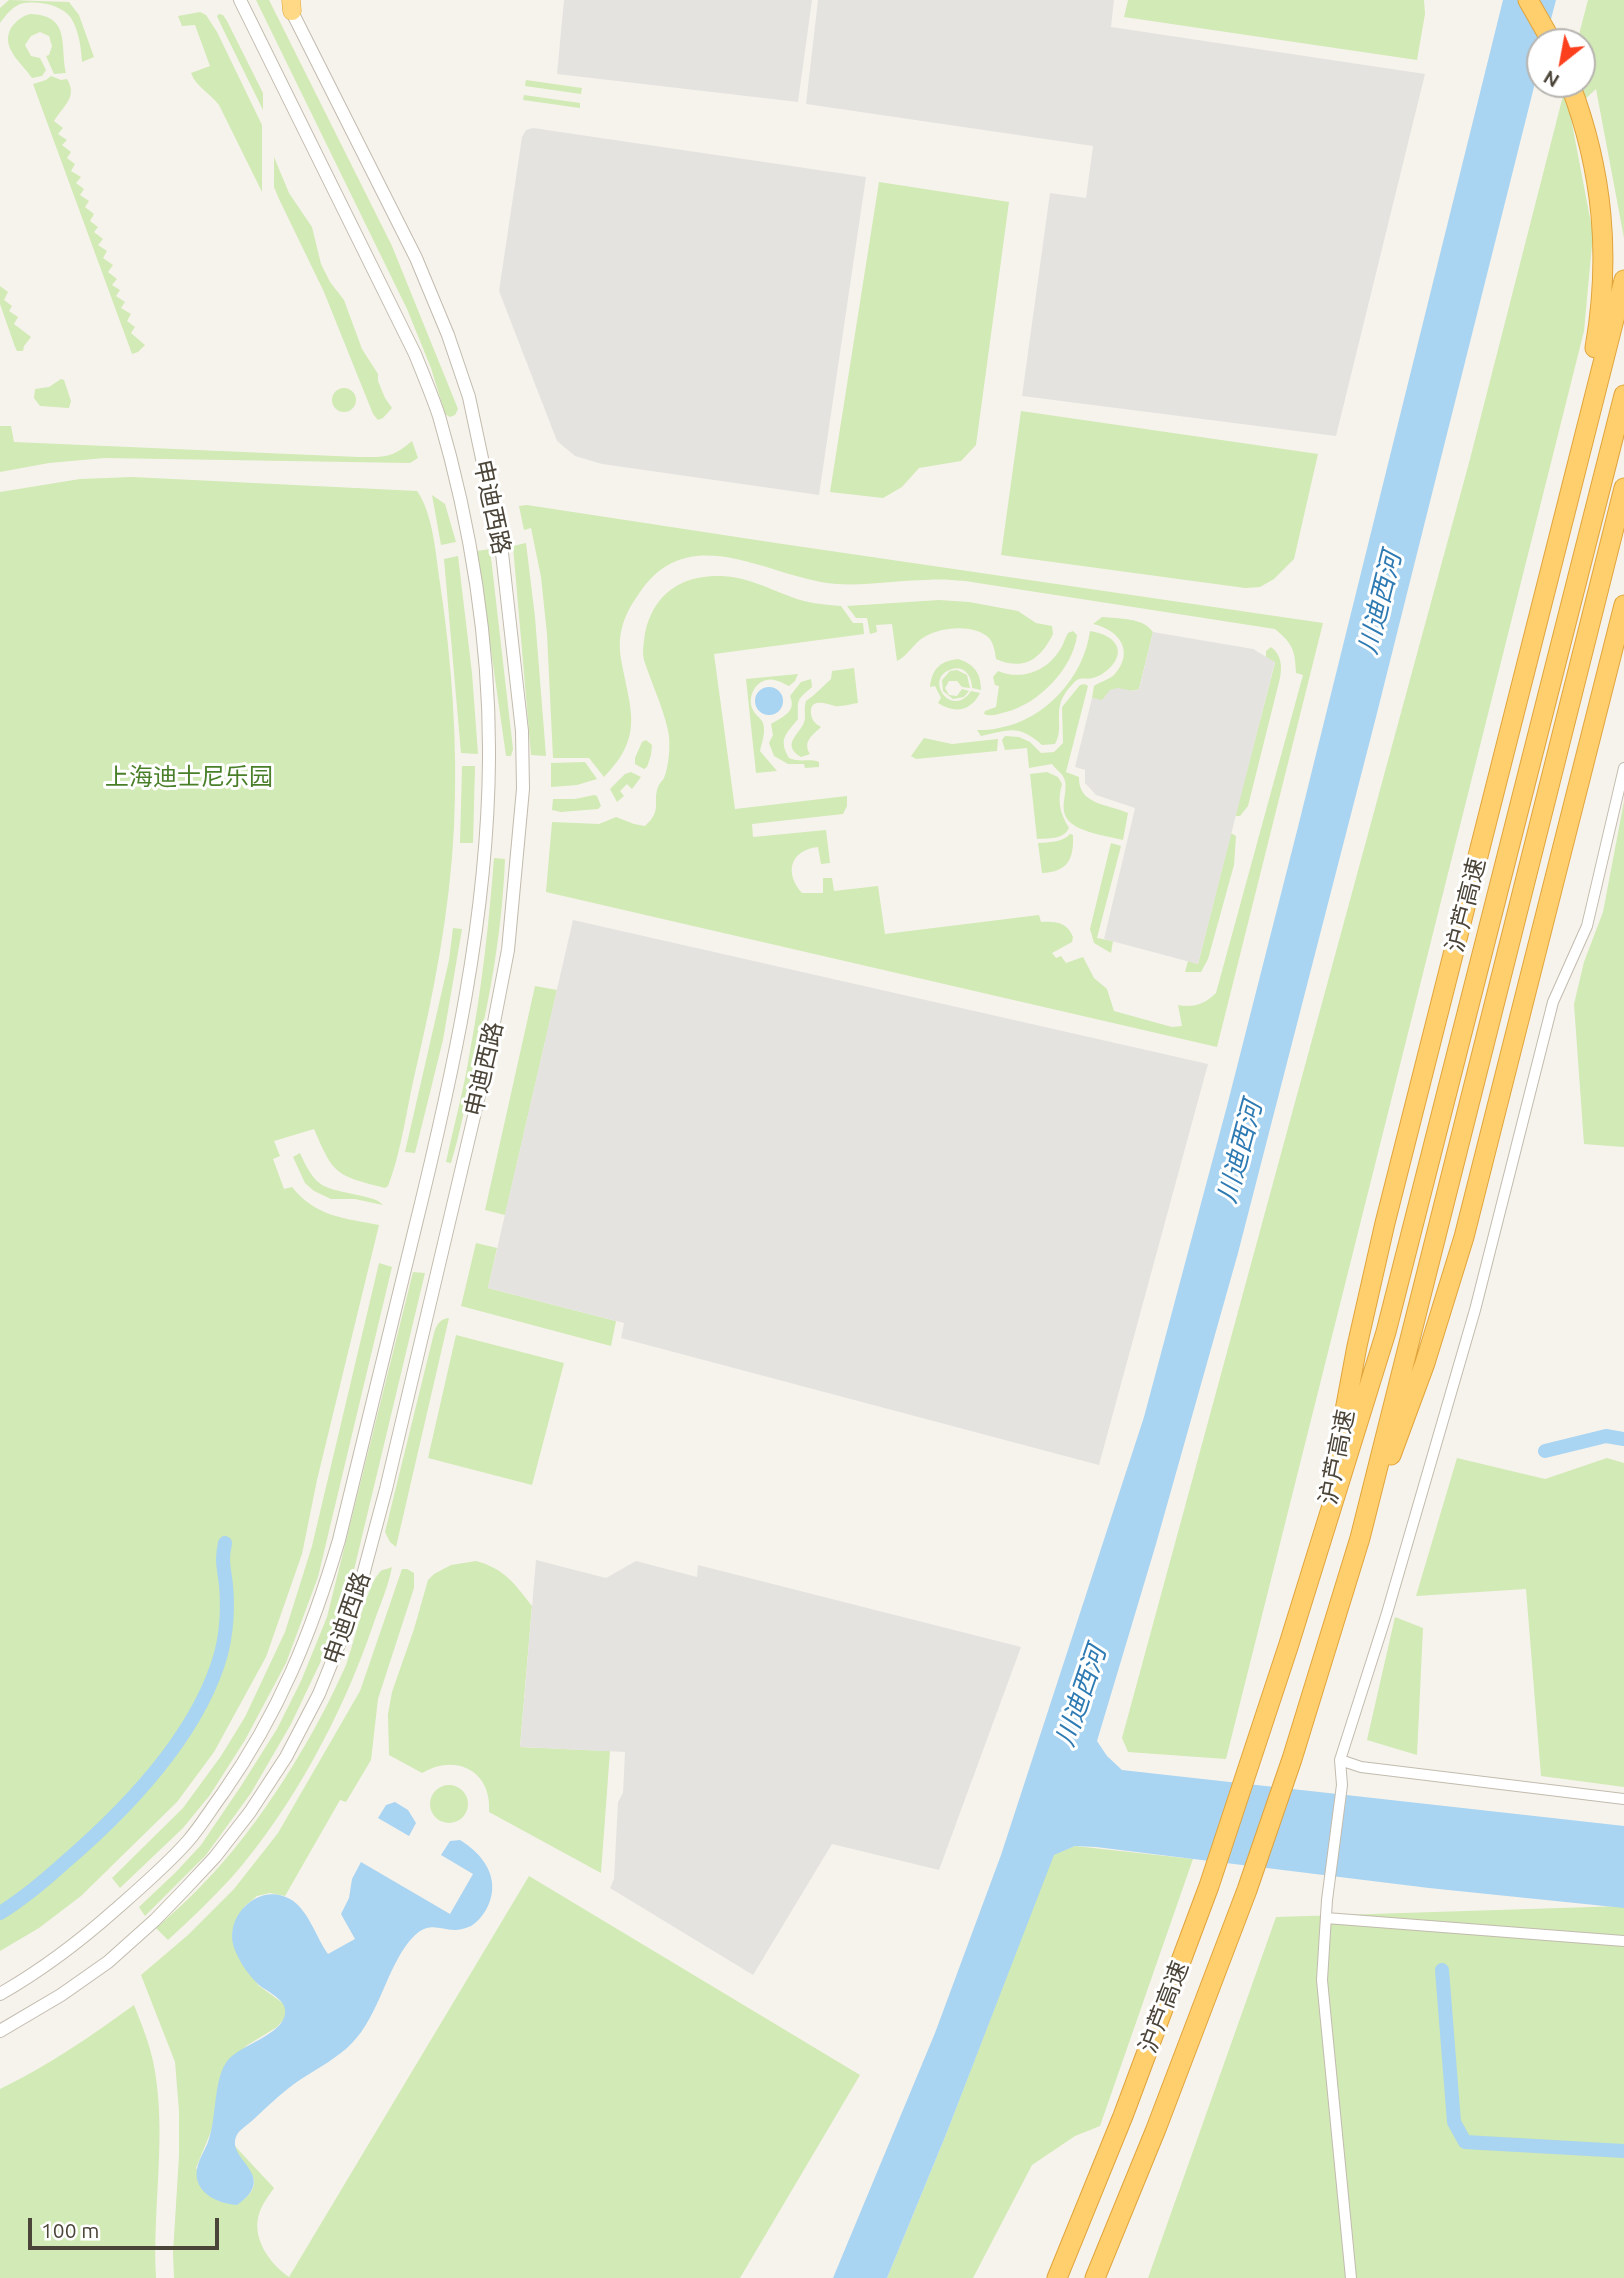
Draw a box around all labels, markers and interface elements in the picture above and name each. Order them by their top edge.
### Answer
north arrow [1526,28,1596,98]
text: N [1539,66,1563,92]
street label: 申迪西路 [468,457,516,557]
water label: 川迪西河 [1352,549,1408,657]
park label: 上海迪士尼乐园 [105,763,273,791]
street label: 沪芦高速 [1440,855,1492,955]
street label: 申迪西路 [459,1019,509,1119]
water label: 川迪西河 [1211,1098,1269,1206]
street label: 沪芦高速 [1314,1407,1360,1507]
street label: 申迪西路 [318,1568,376,1668]
water label: 川迪西河 [1049,1642,1113,1750]
street label: 沪芦高速 [1133,1957,1195,2057]
scale bar [32,2204,222,2248]
text: 100 m [41,2218,99,2242]

